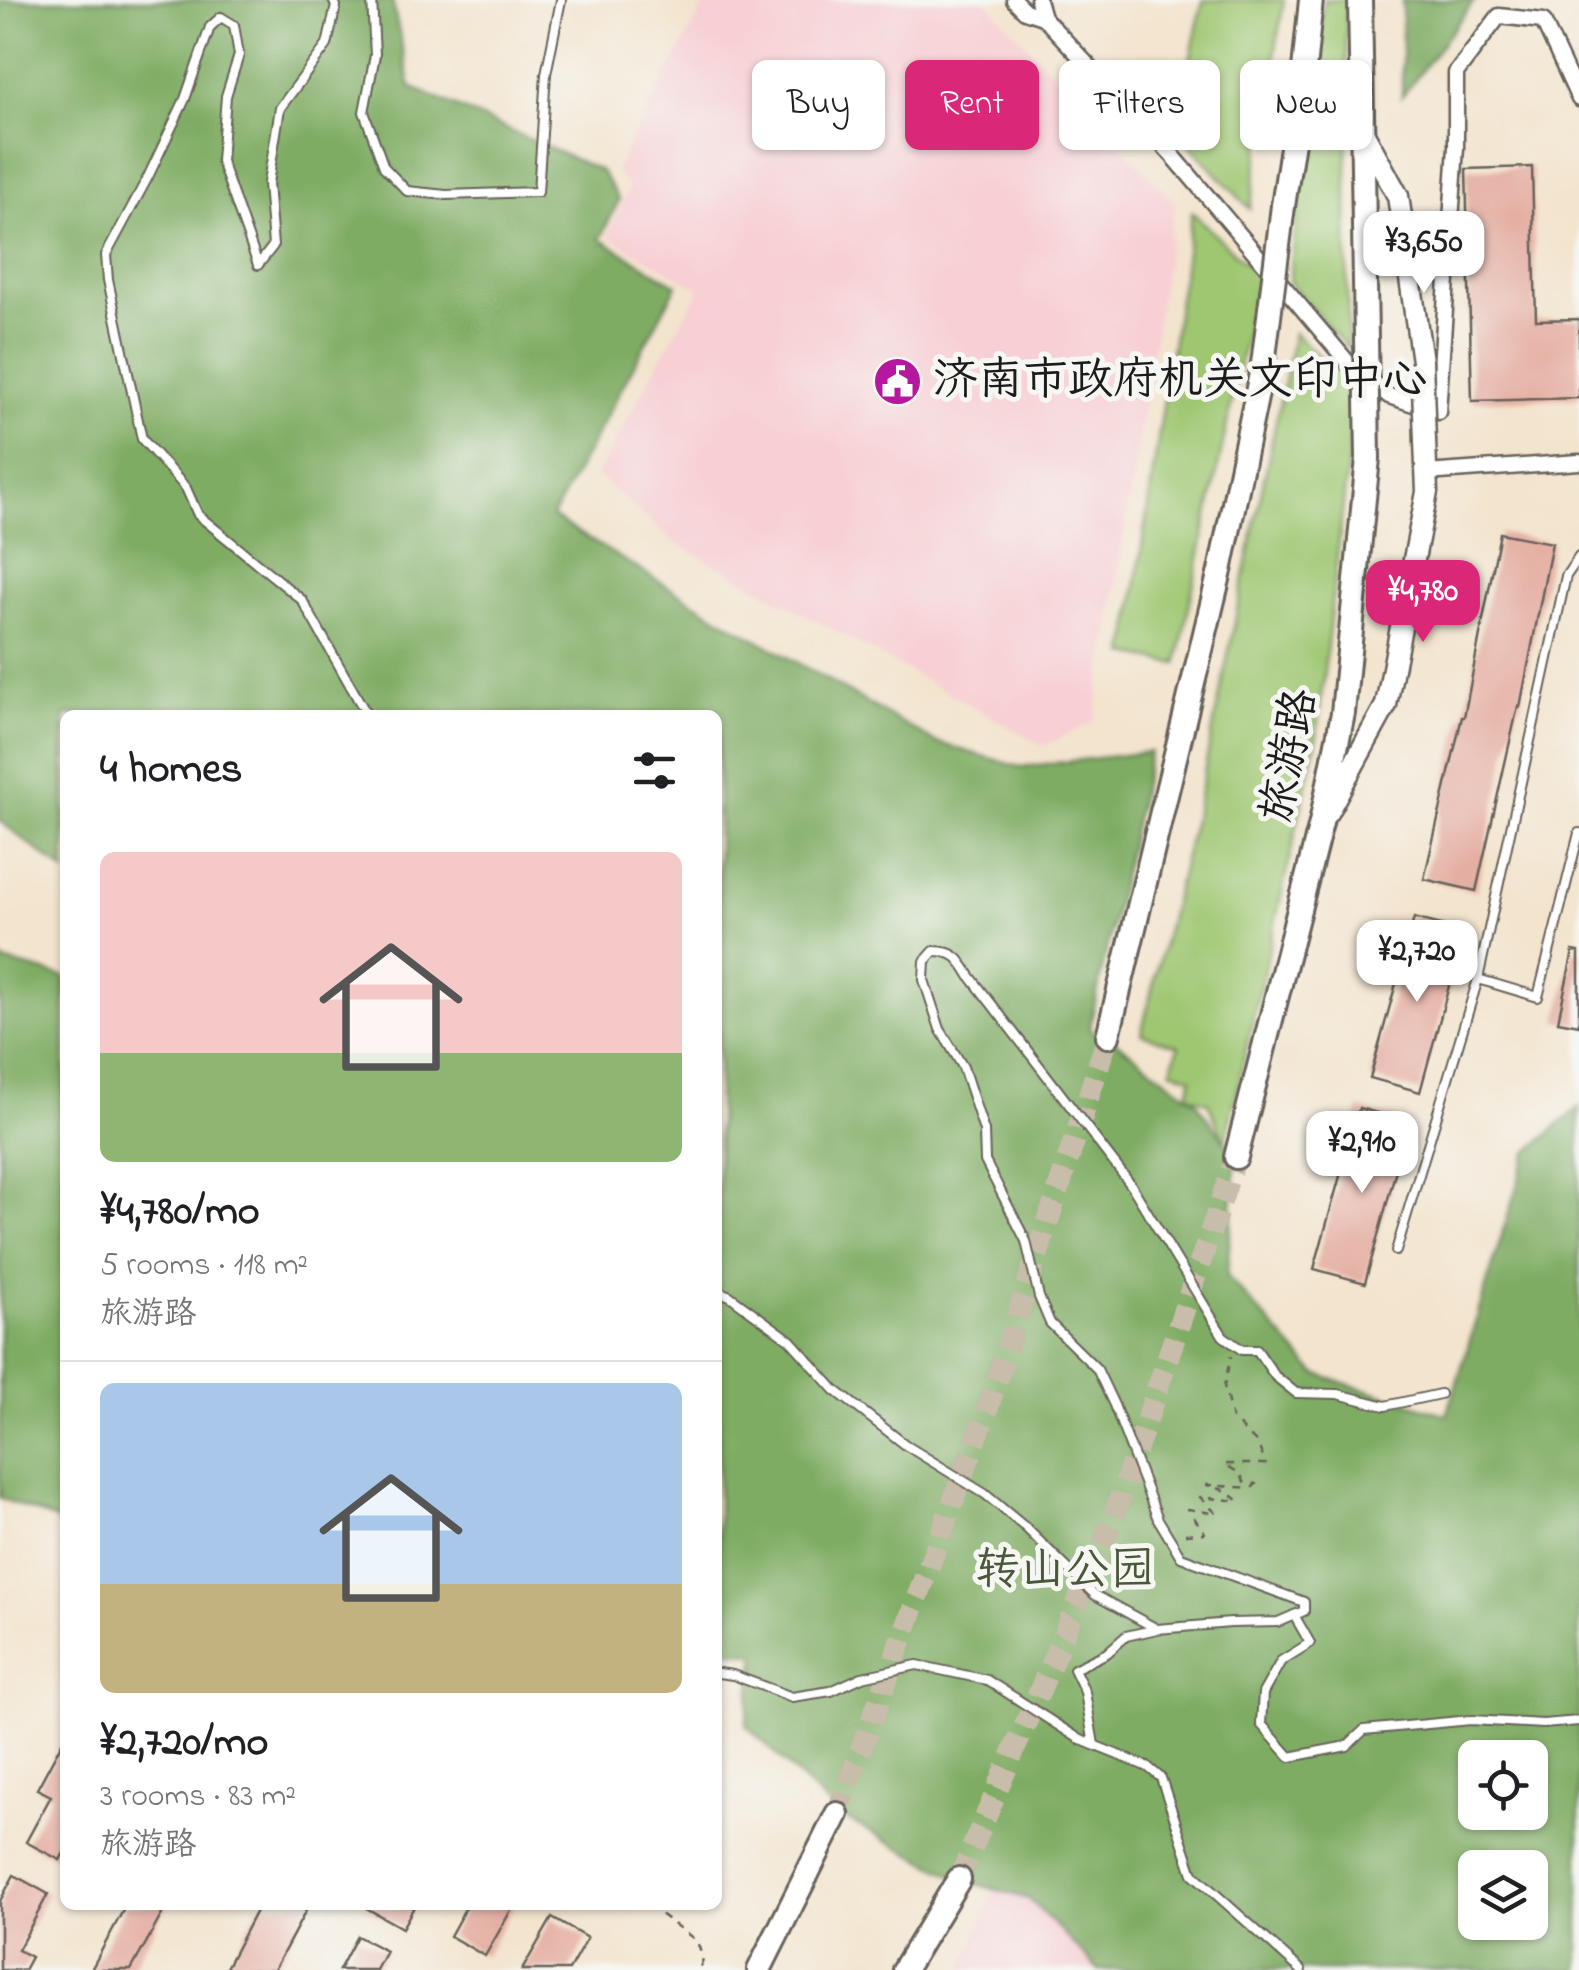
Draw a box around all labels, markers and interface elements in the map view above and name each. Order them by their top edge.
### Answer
chip: Buy [752,60,885,150]
chip: Rent [905,60,1039,150]
chip: Filters [1059,60,1220,150]
chip: New [1240,60,1372,150]
pin: ¥3,650 [1343,211,1505,296]
text: ¥3,650 [1385,220,1463,267]
place label: 济南市政府机关文印中心 [933,349,1428,415]
public building icon: 济南市政府机关文印中心 [872,356,924,408]
pin: ¥4,780 [1342,560,1504,645]
text: ¥4,780 [1388,569,1458,616]
street label: 旅游路 [1246,683,1336,829]
text: 4 homes [100,740,242,801]
icon: filters [627,743,682,798]
icon: home [301,917,481,1097]
pin: ¥2,720 [1336,920,1498,1005]
text: ¥2,720 [1379,929,1455,976]
pin: ¥2,910 [1281,1111,1443,1196]
text: ¥2,910 [1328,1120,1396,1167]
text: ¥4,780/mo [100,1182,260,1243]
text: 5 rooms · 118 m² [100,1243,308,1290]
text: 旅游路 [100,1292,196,1339]
icon: home [301,1448,481,1628]
park label: 转山公园 [975,1539,1155,1605]
text: ¥2,720/mo [100,1713,268,1774]
map controls [1458,1740,1548,1940]
button: locate [1458,1740,1548,1830]
text: 3 rooms · 83 m² [100,1774,296,1821]
text: 旅游路 [100,1823,196,1870]
button: layers [1458,1850,1548,1940]

